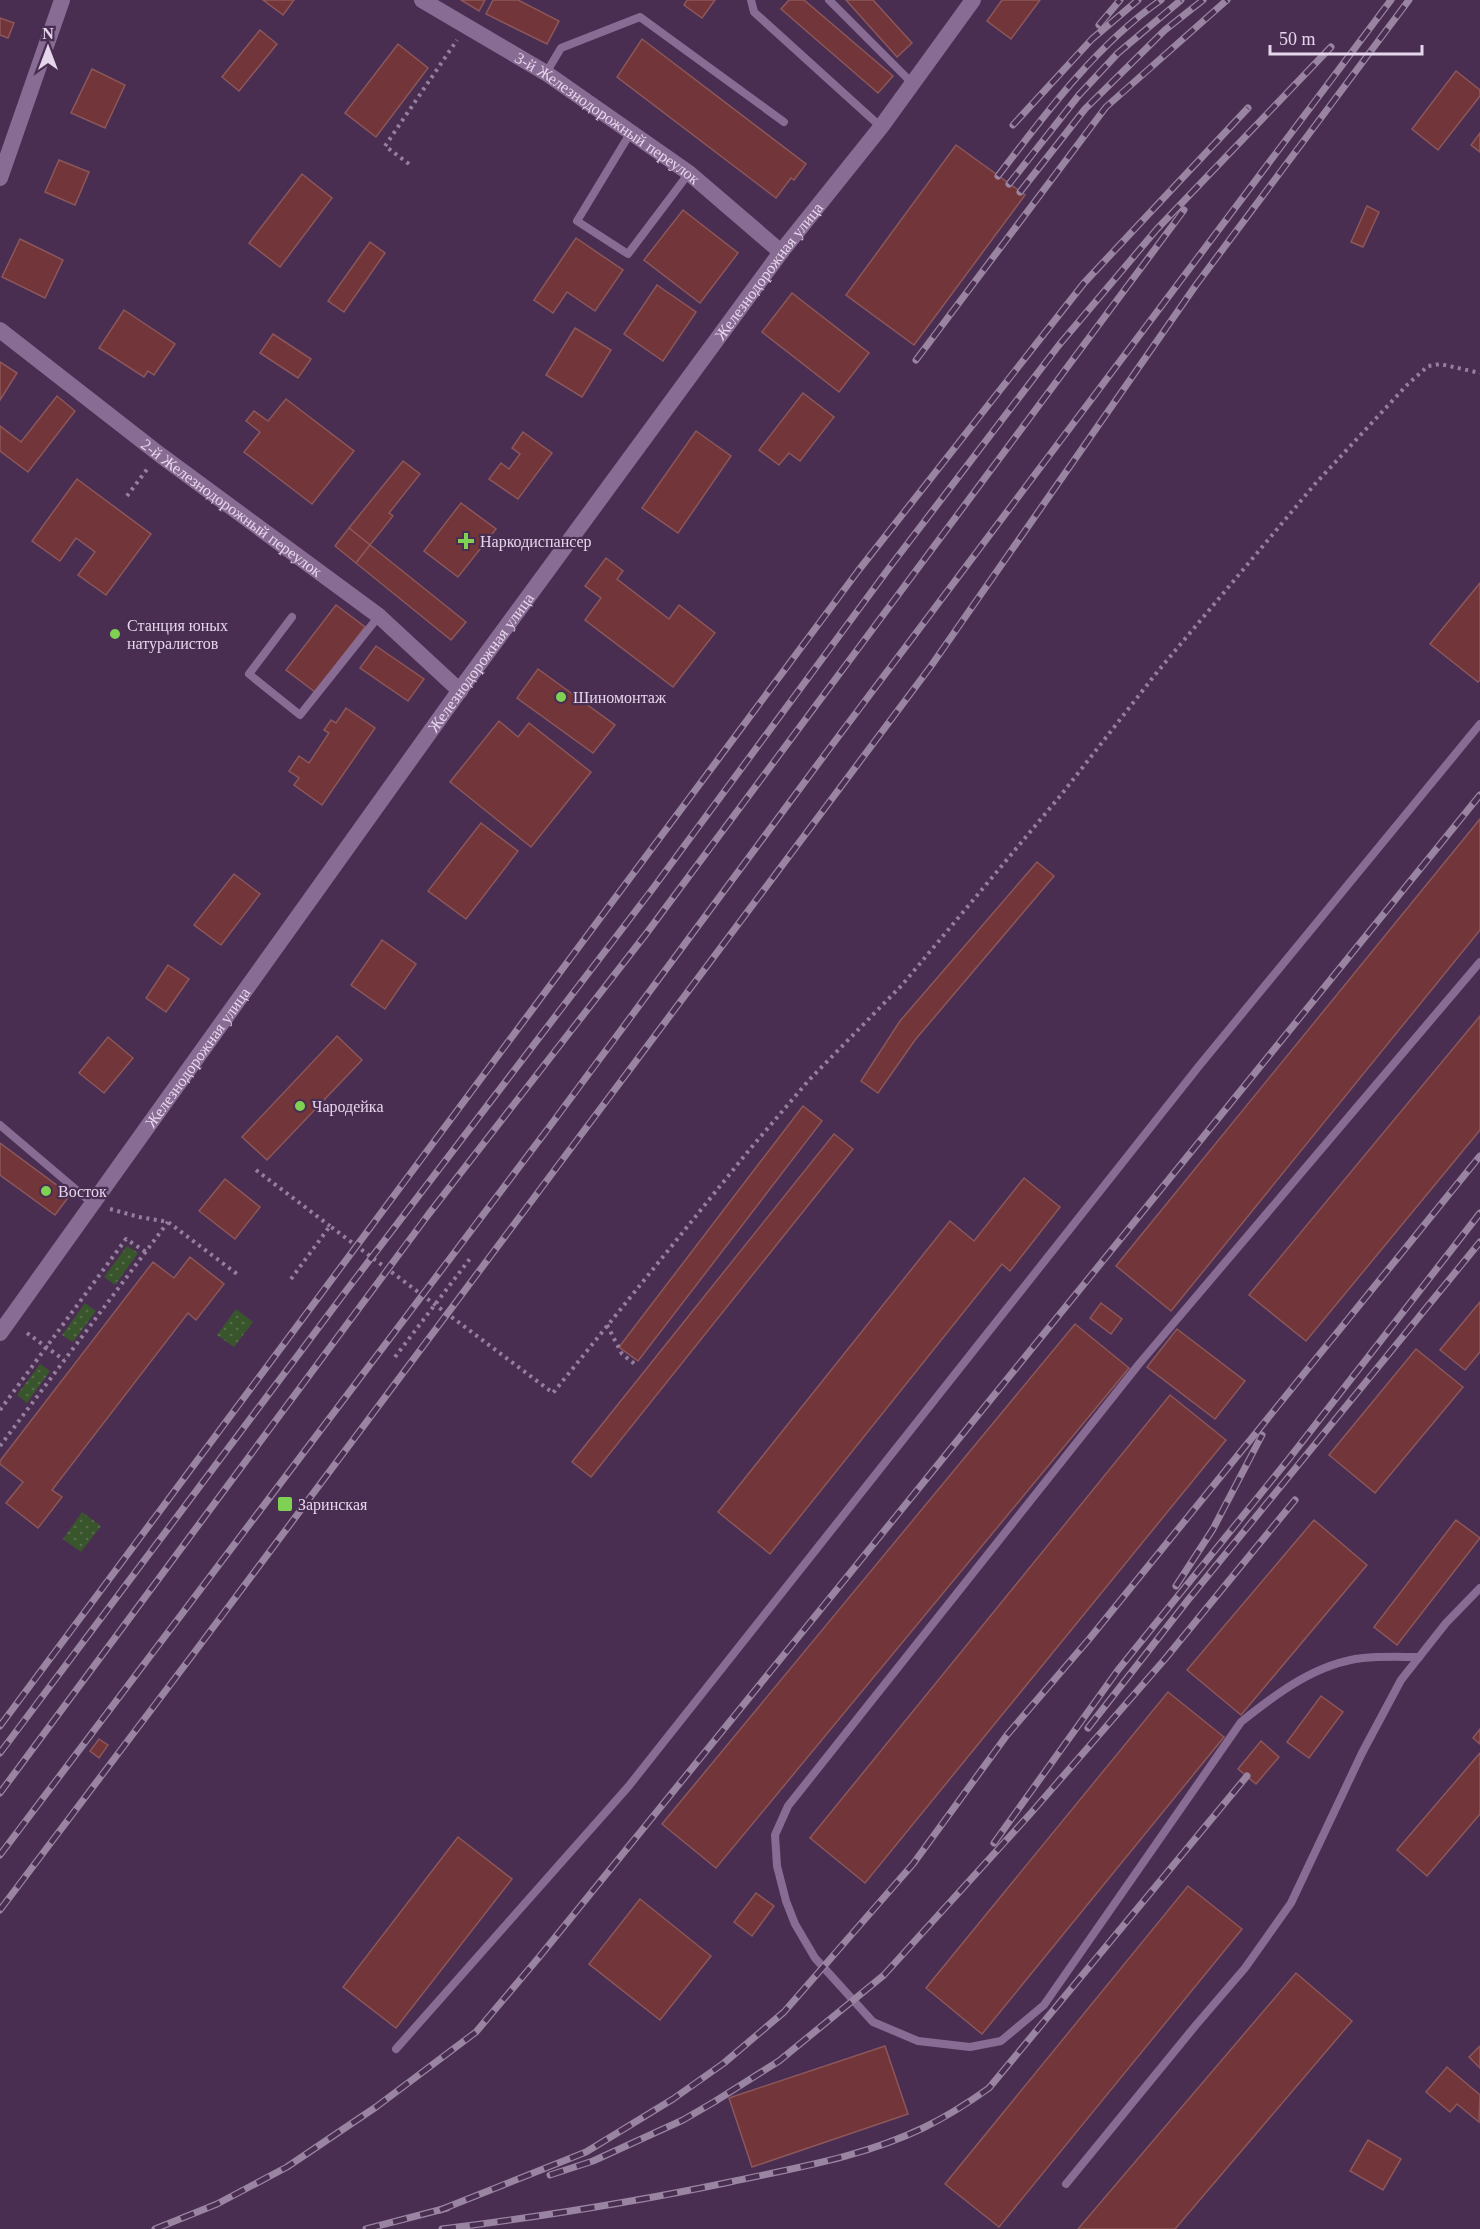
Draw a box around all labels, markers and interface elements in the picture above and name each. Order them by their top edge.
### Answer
north arrow [18,18,78,78]
scale bar [1270,18,1422,56]
text: N [42,25,54,42]
text: 50 m [1279,29,1316,49]
street label: 3-й Железнодорожный переулок [512,48,704,187]
street label: Железнодорожная улица [711,199,826,343]
street label: 2-й Железнодорожный переулок [138,435,326,580]
marker: Наркодиспансер [457,532,475,550]
place label: Наркодиспансер [480,533,592,551]
street label: Железнодорожная улица [424,590,537,735]
place label: Станция юных натуралистов [127,617,228,653]
marker: Станция юных натуралистов [108,627,122,641]
place label: Шиномонтаж [573,689,667,706]
marker: Шиномонтаж [554,690,568,704]
street label: Железнодорожная улица [142,984,253,1130]
place label: Чародейка [312,1098,383,1116]
marker: Чародейка [293,1099,307,1113]
place label: Восток [58,1183,107,1200]
marker: Восток [39,1184,53,1198]
marker: Заринская [276,1495,294,1513]
place label: Заринская [298,1496,368,1514]

